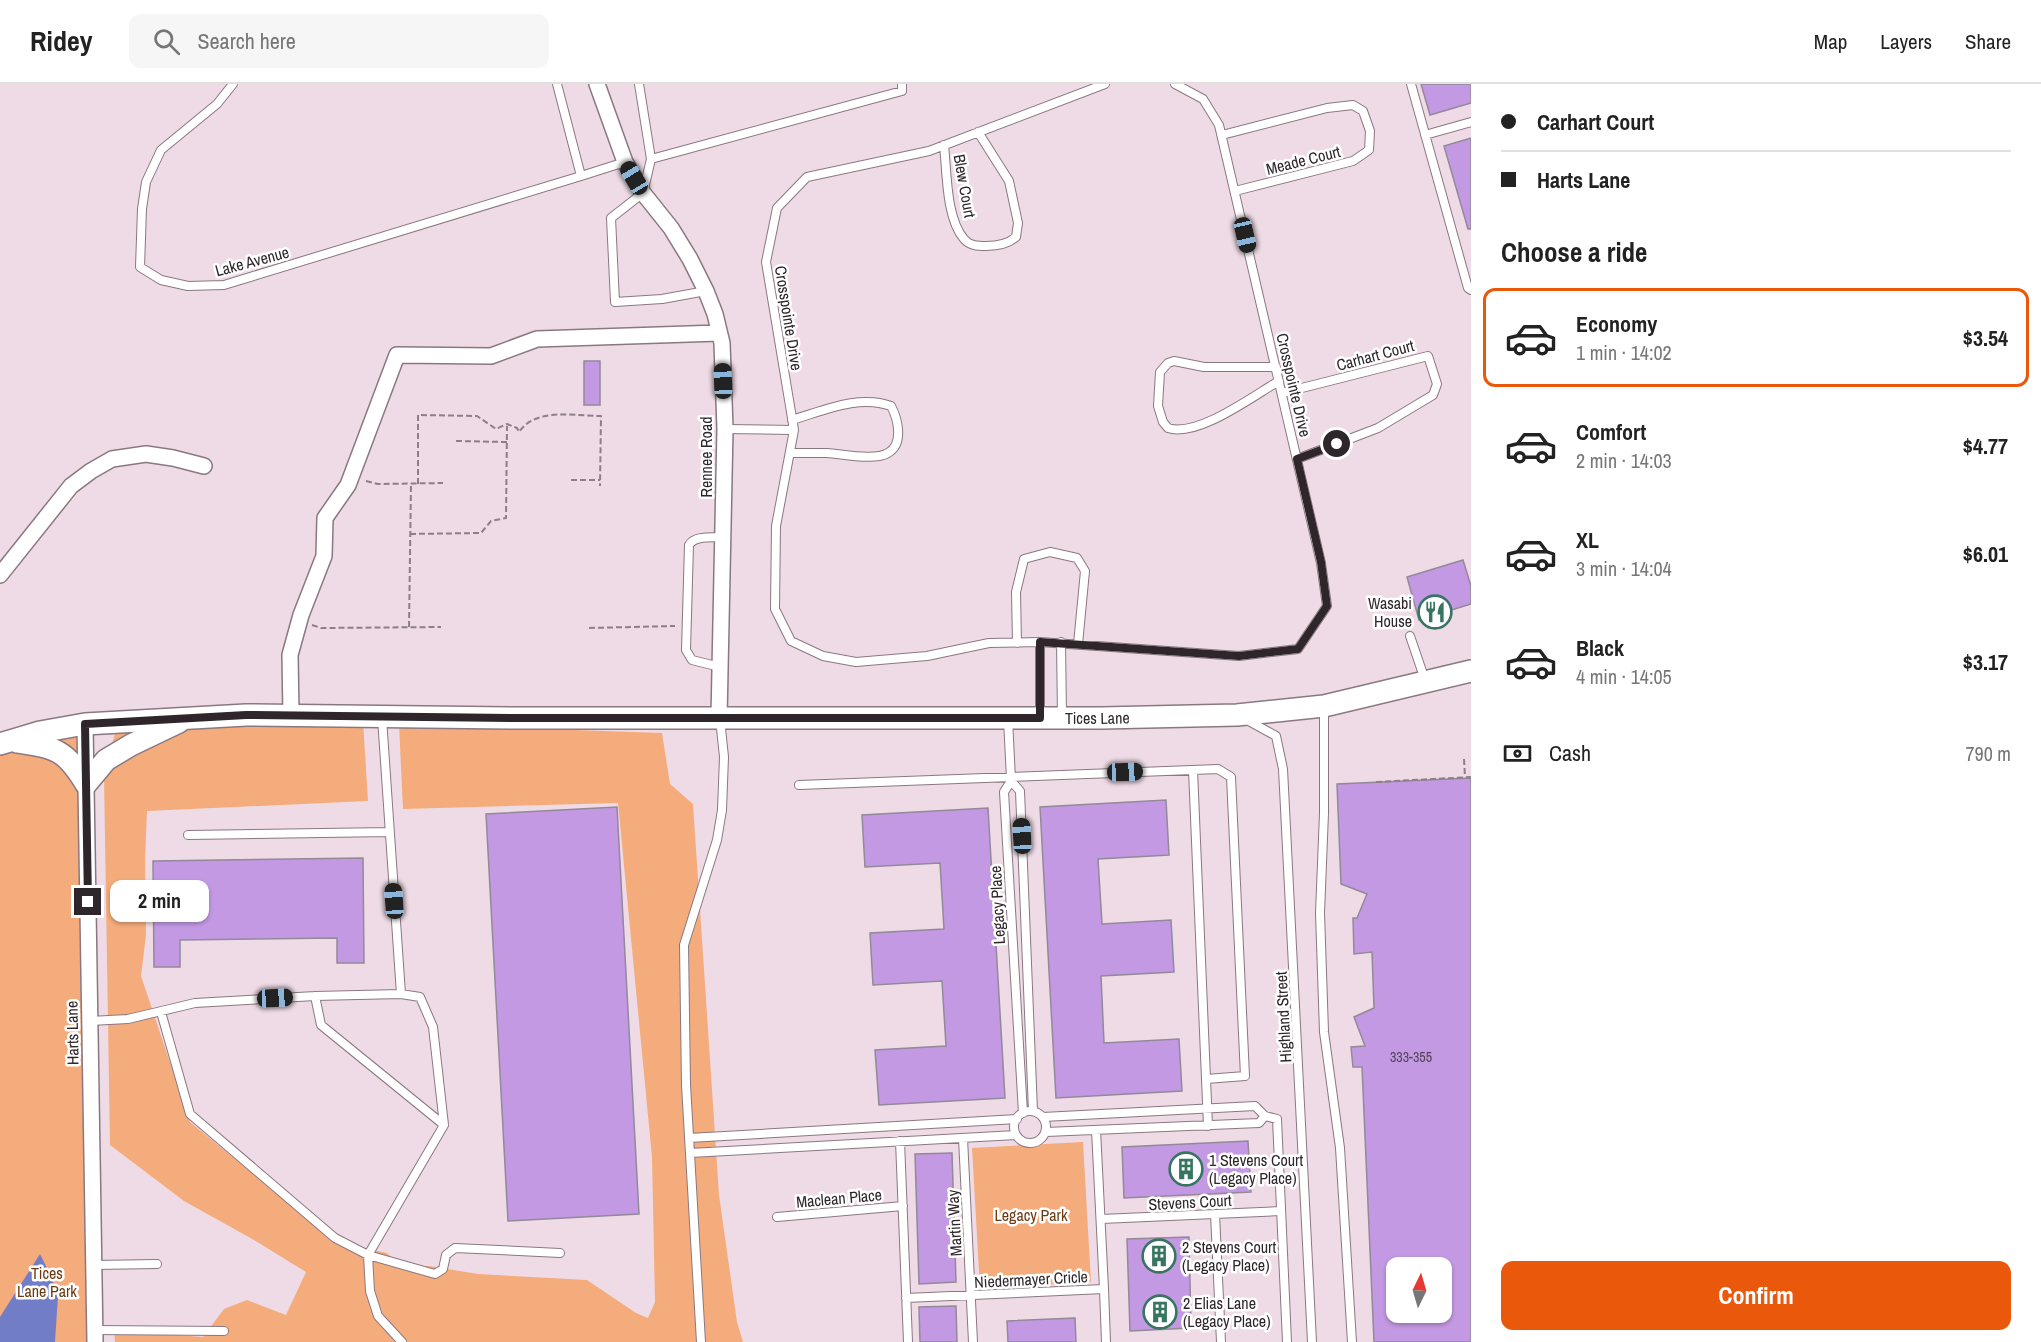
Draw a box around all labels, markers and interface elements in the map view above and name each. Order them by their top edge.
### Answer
search box [129,14,549,68]
text: Ridey [30,22,93,60]
icon: search [150,25,183,58]
text: Search here [198,26,296,56]
text: Map [1814,27,1847,56]
text: Layers [1880,27,1932,56]
text: Share [1965,27,2011,56]
text: Carhart Court [1537,107,1654,137]
street label: Meade Court [1264,140,1343,180]
street label: Blew Court [949,152,981,220]
car [617,158,651,198]
text: Harts Lane [1537,165,1630,195]
car [1232,215,1258,255]
text: Choose a ride [1501,234,1647,270]
street label: Lake Avenue [213,241,291,281]
street label: Crosspointe Drive [770,264,808,372]
text: Economy [1576,309,1657,339]
icon: car [1504,311,1558,365]
text: $3.54 [1963,323,2008,353]
street label: Crosspointe Drive [1271,331,1317,439]
street label: Carhart Court [1334,334,1417,376]
text: 1 min · 14:02 [1576,339,1672,366]
car [713,363,733,399]
street label: Rennee Road [695,417,717,497]
text: Comfort [1576,417,1646,447]
icon: car [1504,419,1558,473]
route start [1323,430,1350,457]
text: $4.77 [1963,431,2008,461]
text: 2 min · 14:03 [1576,447,1672,474]
text: XL [1576,525,1599,555]
icon: car [1504,527,1558,581]
text: $6.01 [1963,539,2008,569]
text: 3 min · 14:04 [1576,555,1672,582]
place label: Wasabi House [1368,592,1412,632]
restaurant icon: Wasabi House [1417,594,1453,630]
text: Black [1576,633,1624,663]
icon: car [1504,635,1558,689]
text: $3.17 [1963,647,2008,677]
text: 4 min · 14:05 [1576,663,1672,690]
street label: Tices Lane [1065,706,1130,729]
icon: cash [1501,737,1534,770]
text: Cash [1549,738,1591,768]
text: 790 m [1965,740,2011,767]
car [1107,762,1143,782]
car [1012,818,1032,854]
street label: Legacy Place [984,865,1010,945]
callout: 2 min [109,881,208,923]
car [384,882,404,920]
text: 2 min [138,887,181,914]
route end [74,888,101,915]
street label: Highland Street [1270,971,1296,1063]
car [257,988,293,1008]
street label: Harts Lane [60,1001,84,1065]
house number: 333-355 [1390,1048,1432,1066]
place label: 1 Stevens Court (Legacy Place) [1209,1149,1303,1189]
building icon: 1 Stevens Court (Legacy Place) [1168,1151,1204,1187]
street label: Maclean Place [795,1183,883,1213]
street label: Martin Way [941,1189,967,1257]
street label: Stevens Court [1148,1189,1232,1215]
park label: Legacy Park [995,1204,1068,1226]
place label: 2 Stevens Court (Legacy Place) [1182,1236,1276,1276]
building icon: 2 Stevens Court (Legacy Place) [1141,1238,1177,1274]
north arrow [1386,1257,1452,1323]
map controls [1386,1257,1452,1323]
button: Confirm [1501,1261,2011,1330]
park label: Tices Lane Park [17,1262,77,1302]
street label: Niedermayer Cricle [974,1265,1088,1293]
place label: 2 Elias Lane (Legacy Place) [1183,1292,1271,1332]
building icon: 2 Elias Lane (Legacy Place) [1142,1294,1178,1330]

